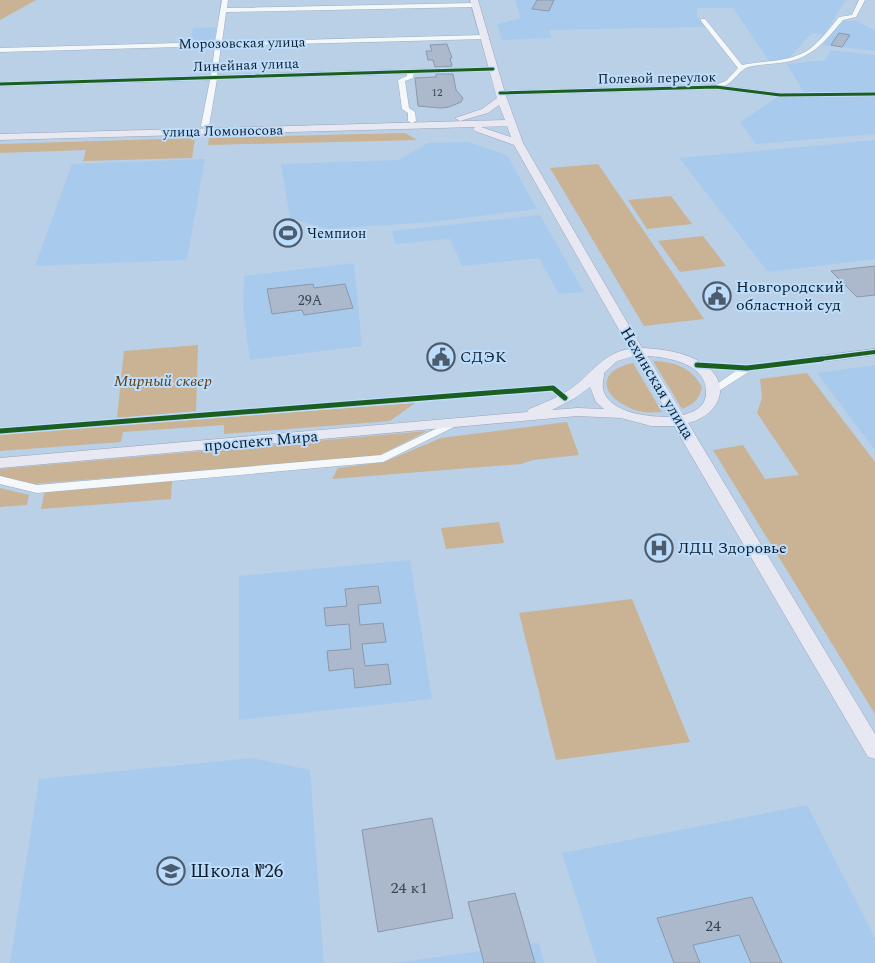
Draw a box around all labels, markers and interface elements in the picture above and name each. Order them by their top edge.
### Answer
street label: Морозовская улица [178,31,306,55]
street label: Линейная улица [193,53,299,77]
street label: Полевой переулок [598,66,717,90]
house number: 12 [432,84,443,101]
street label: улица Ломоносова [161,119,284,143]
sports icon: Чемпион [273,218,303,248]
place label: Чемпион [307,223,366,244]
place label: Новгородский областной суд [736,275,844,317]
public building icon: Новгородский областной суд [702,281,732,311]
house number: 29А [298,290,323,311]
street label: Нехинская улица [614,322,700,444]
public building icon: СДЭК [426,342,456,372]
place label: СДЭК [460,345,507,369]
park label: Мирный сквер [114,369,212,393]
street label: проспект Мира [203,424,319,458]
hospital icon: ЛДЦ Здоровье [644,533,674,563]
place label: ЛДЦ Здоровье [678,536,787,560]
school or university icon: Школа №26 [156,856,186,886]
place label: Школа №26 [190,857,283,886]
house number: 24 к1 [391,876,427,900]
house number: 24 [705,914,721,938]

